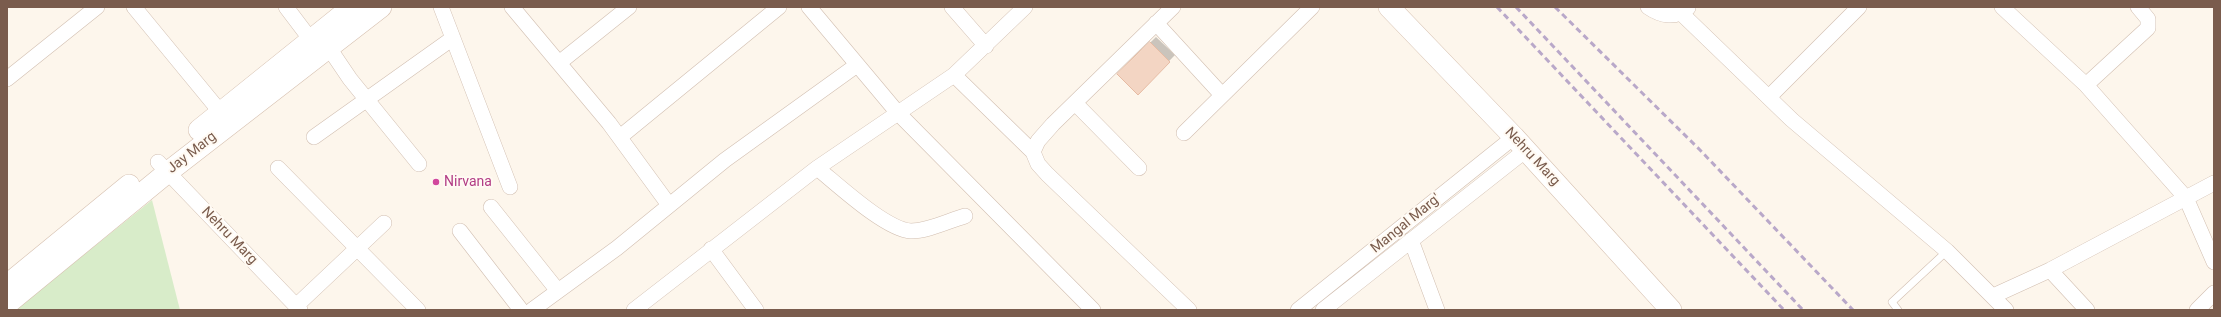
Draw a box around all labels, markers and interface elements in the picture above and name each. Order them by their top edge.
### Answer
street label: Nehru Marg [1501,124,1563,190]
street label: Jay Marg [164,129,220,177]
place label: Nirvana [444,174,492,190]
marker: Nirvana [431,177,441,187]
street label: Mangal Marg' [1368,191,1444,257]
street label: Nehru Marg [197,204,261,268]

